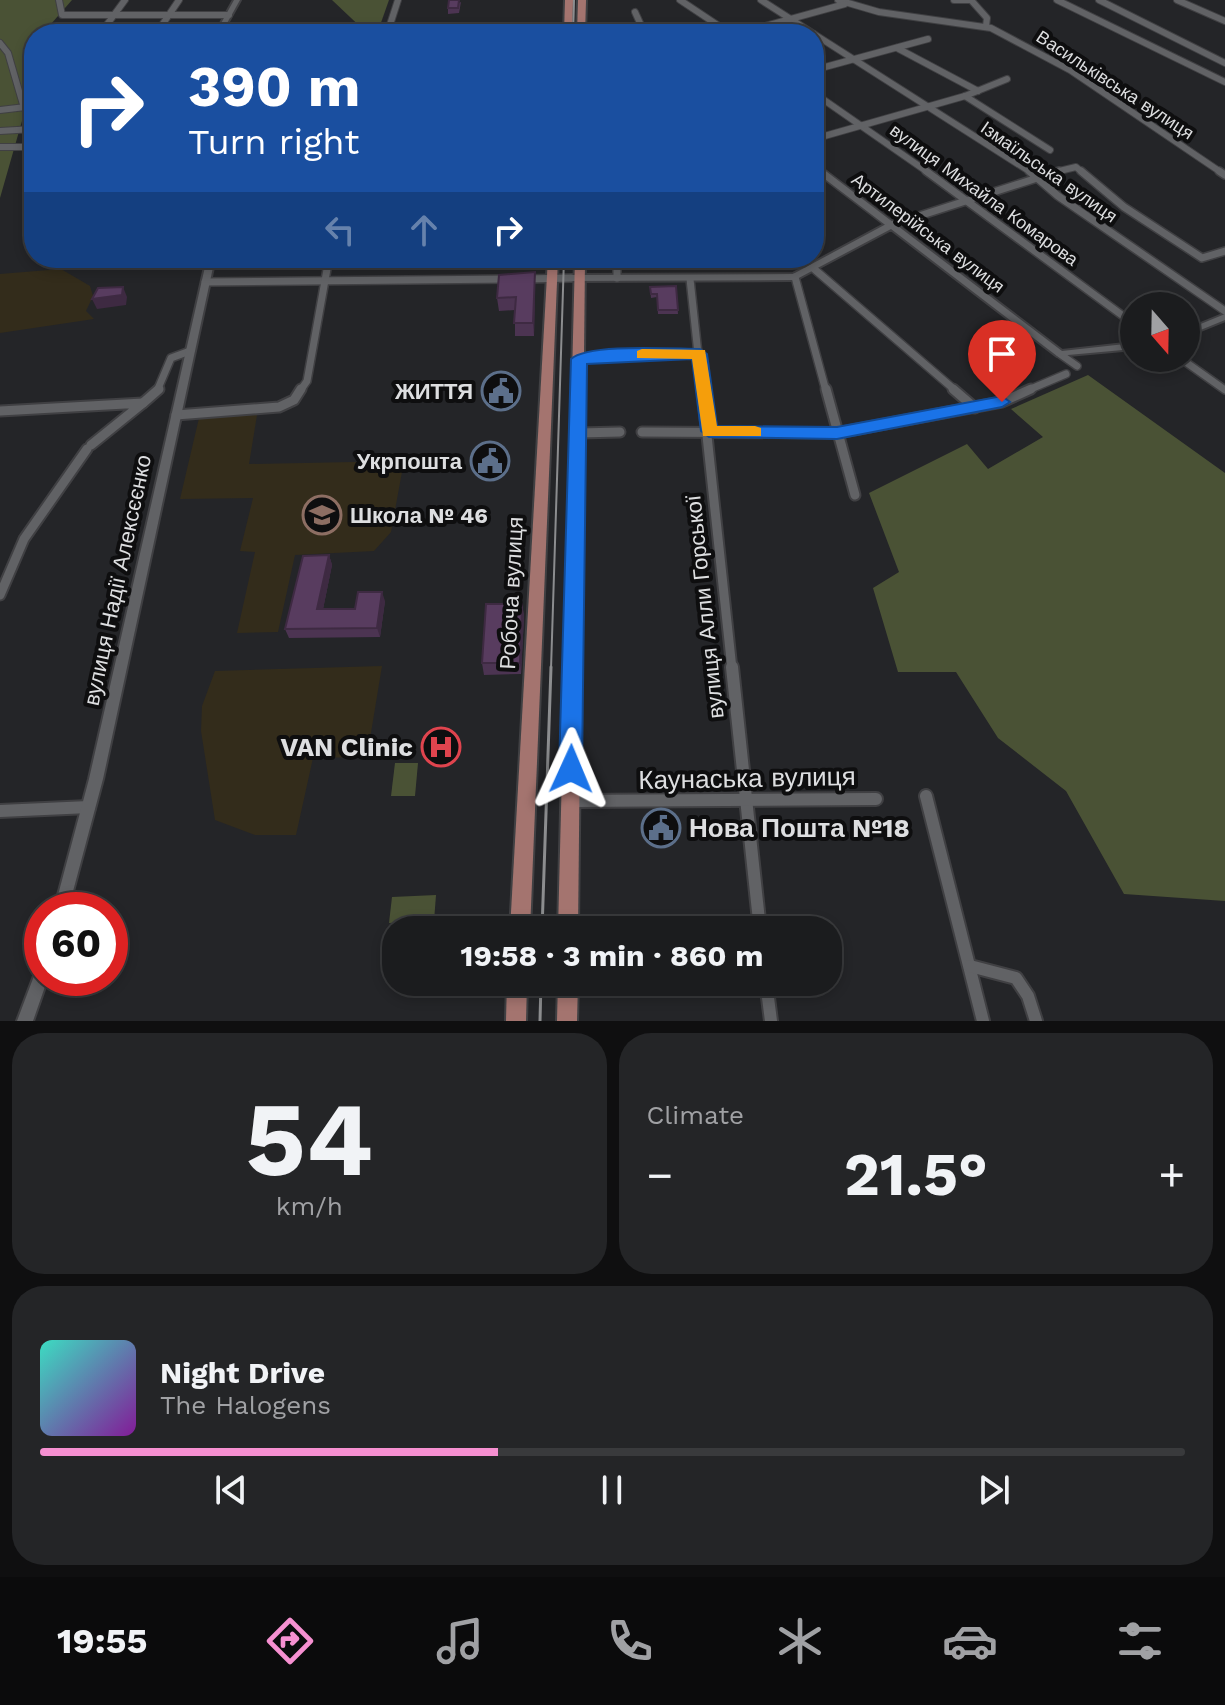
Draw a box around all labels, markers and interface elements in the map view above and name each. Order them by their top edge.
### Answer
street label: Васильківська вулиця [1033,26,1198,143]
text: 390 m [188,54,360,120]
icon: right [56,56,160,160]
street label: Ізмаїльська вулиця [977,117,1122,227]
street label: вулиця Михайла Комарова [886,119,1083,270]
text: Turn right [188,121,359,163]
street label: Артилерійська вулиця [848,168,1009,297]
icon: left [318,208,362,252]
icon: ahead [402,208,446,252]
icon: right [486,208,530,252]
north arrow [1120,292,1200,372]
map controls [1120,292,1200,372]
pin [968,320,1036,402]
icon: arrive [980,332,1024,376]
public building icon: ЖИТТЯ [480,370,522,412]
place label: ЖИТТЯ [394,379,473,404]
public building icon: Укрпошта [469,440,511,482]
place label: Укрпошта [357,449,463,474]
street label: вулиця Надії Алексєєнко [79,452,156,708]
school or university icon: Школа № 46 [301,494,343,536]
street label: вулиця Алли Горської [680,494,729,720]
place label: Школа № 46 [350,503,488,528]
street label: Робоча вулиця [495,516,528,670]
hospital icon: VAN Clinic [420,726,462,768]
position arrow [529,727,613,811]
place label: VAN Clinic [281,732,413,762]
street label: Каунаська вулиця [638,761,856,795]
public building icon: Нова Пошта №18 [640,807,682,849]
place label: Нова Пошта №18 [689,813,910,843]
speed limit sign: 60 [24,892,128,996]
text: 19:58 · 3 min · 860 m [461,938,763,973]
text: 54 [245,1078,373,1200]
text: Climate [647,1100,744,1130]
text: 21.5° [844,1139,988,1210]
text: − [647,1149,673,1201]
text: + [1158,1149,1185,1201]
text: km/h [276,1191,343,1221]
text: Night Drive [160,1355,325,1390]
text: The Halogens [160,1390,331,1420]
icon: previous [209,1468,253,1512]
icon: pause [590,1468,634,1512]
icon: next [972,1468,1016,1512]
icon: directions [262,1613,318,1669]
icon: music [432,1613,488,1669]
icon: phone [602,1613,658,1669]
icon: climate [772,1613,828,1669]
icon: car [942,1613,998,1669]
icon: filters [1112,1613,1168,1669]
text: 19:55 [57,1620,148,1662]

